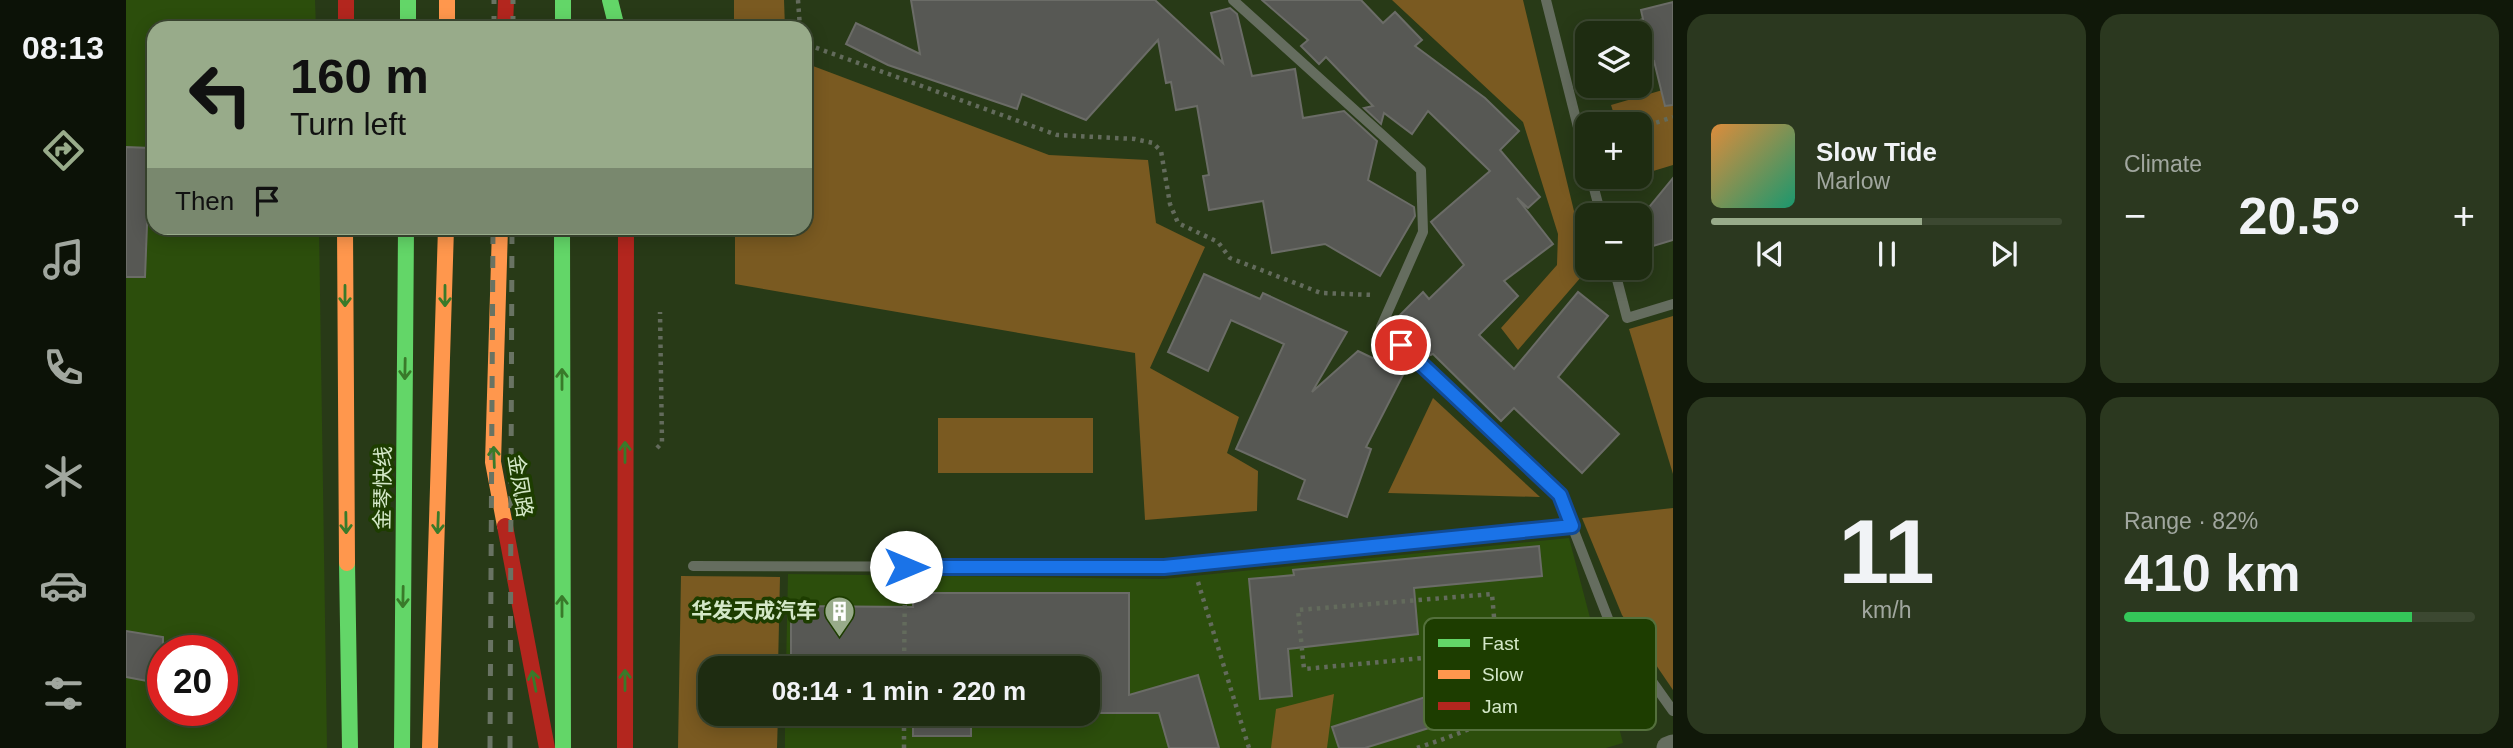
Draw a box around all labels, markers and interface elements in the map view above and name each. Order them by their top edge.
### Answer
map controls [1575,21,1652,280]
button: layers [1575,21,1652,98]
text: 08:13 [22,30,104,66]
icon: left [175,49,266,140]
text: 160 m [290,49,429,103]
text: Turn left [290,106,406,142]
button: + [1575,112,1652,189]
icon: directions [39,126,88,175]
text: Slow Tide [1816,137,1937,167]
text: Climate [2124,151,2202,177]
text: Marlow [1816,168,1890,194]
icon: arrive [248,182,286,220]
text: Then [175,186,234,216]
text: 20.5° [2238,187,2361,245]
text: − [2124,195,2146,237]
text: + [2453,195,2475,237]
button: − [1575,203,1652,280]
icon: music [39,235,88,284]
icon: previous [1751,235,1789,273]
icon: pause [1868,235,1906,273]
icon: next [1985,235,2023,273]
one-way arrow [338,284,352,307]
one-way arrow [438,284,452,307]
pin [1371,315,1431,375]
icon: arrive [1382,326,1420,364]
icon: phone [39,343,88,392]
one-way arrow [398,357,412,380]
one-way arrow [555,368,569,391]
one-way arrow [618,441,632,464]
street label: 金琴快线 [370,446,395,530]
one-way arrow [487,446,501,469]
icon: climate [39,452,88,501]
street label: 金凤路 [504,453,537,519]
text: 11 [1838,501,1935,602]
text: Range · 82% [2124,508,2258,534]
one-way arrow [339,511,353,534]
one-way arrow [431,511,445,534]
position arrow [869,530,943,604]
text: 410 km [2124,544,2300,602]
icon: car [39,561,88,610]
one-way arrow [396,585,410,608]
building icon: 华发天成汽车 [823,594,857,638]
one-way arrow [555,595,569,618]
text: km/h [1862,597,1911,623]
place label: 华发天成汽车 [691,599,817,622]
legend [1424,618,1656,730]
text: Fast [1482,633,1520,654]
speed limit sign: 20 [147,635,238,726]
text: Slow [1482,664,1523,685]
icon: filters [39,669,88,718]
one-way arrow [618,669,632,692]
one-way arrow [527,670,540,693]
text: 08:14 · 1 min · 220 m [772,676,1026,706]
text: Jam [1482,696,1518,717]

